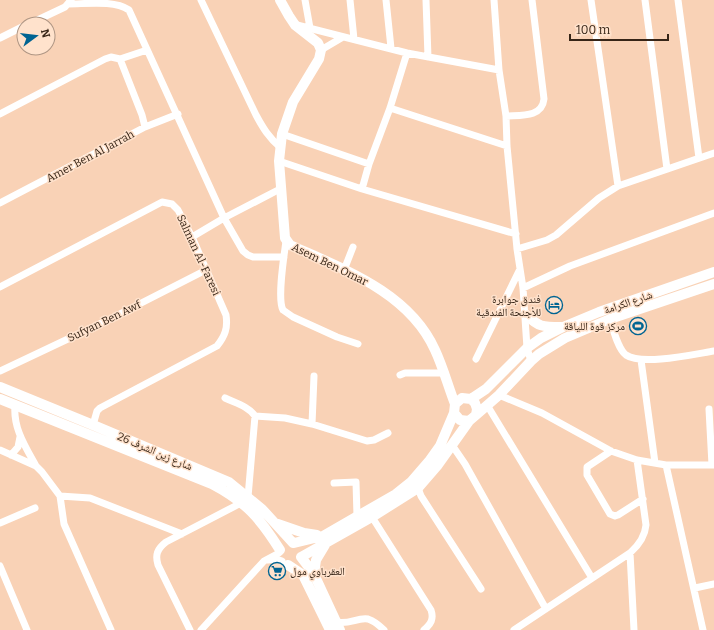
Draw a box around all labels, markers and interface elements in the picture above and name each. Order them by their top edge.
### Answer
north arrow [16,16,56,56]
scale bar [570,16,668,42]
text: 100 m [576,23,611,37]
text: N [38,28,53,40]
street label: Amer Ben Al Jarrah [44,128,137,185]
street label: Salman Al-Faresi [174,213,223,299]
street label: Asem Ben Omar [290,240,370,289]
street label: شارع الكرامة [602,288,654,317]
place label: فندق جوابرة للأجنحة الفندقية [476,293,541,319]
hotel icon: فندق جوابرة للأجنحة الفندقية [544,295,564,315]
street label: Sufyan Ben Awf [65,298,144,345]
sports icon: مركز قوة اللياقة [628,316,648,336]
place label: مركز قوة اللياقة [564,320,625,333]
street label: شارع زين الشرف 26 [115,430,194,473]
supermarket icon: العقرباوي مول [267,561,287,581]
place label: العقرباوي مول [290,565,345,580]

